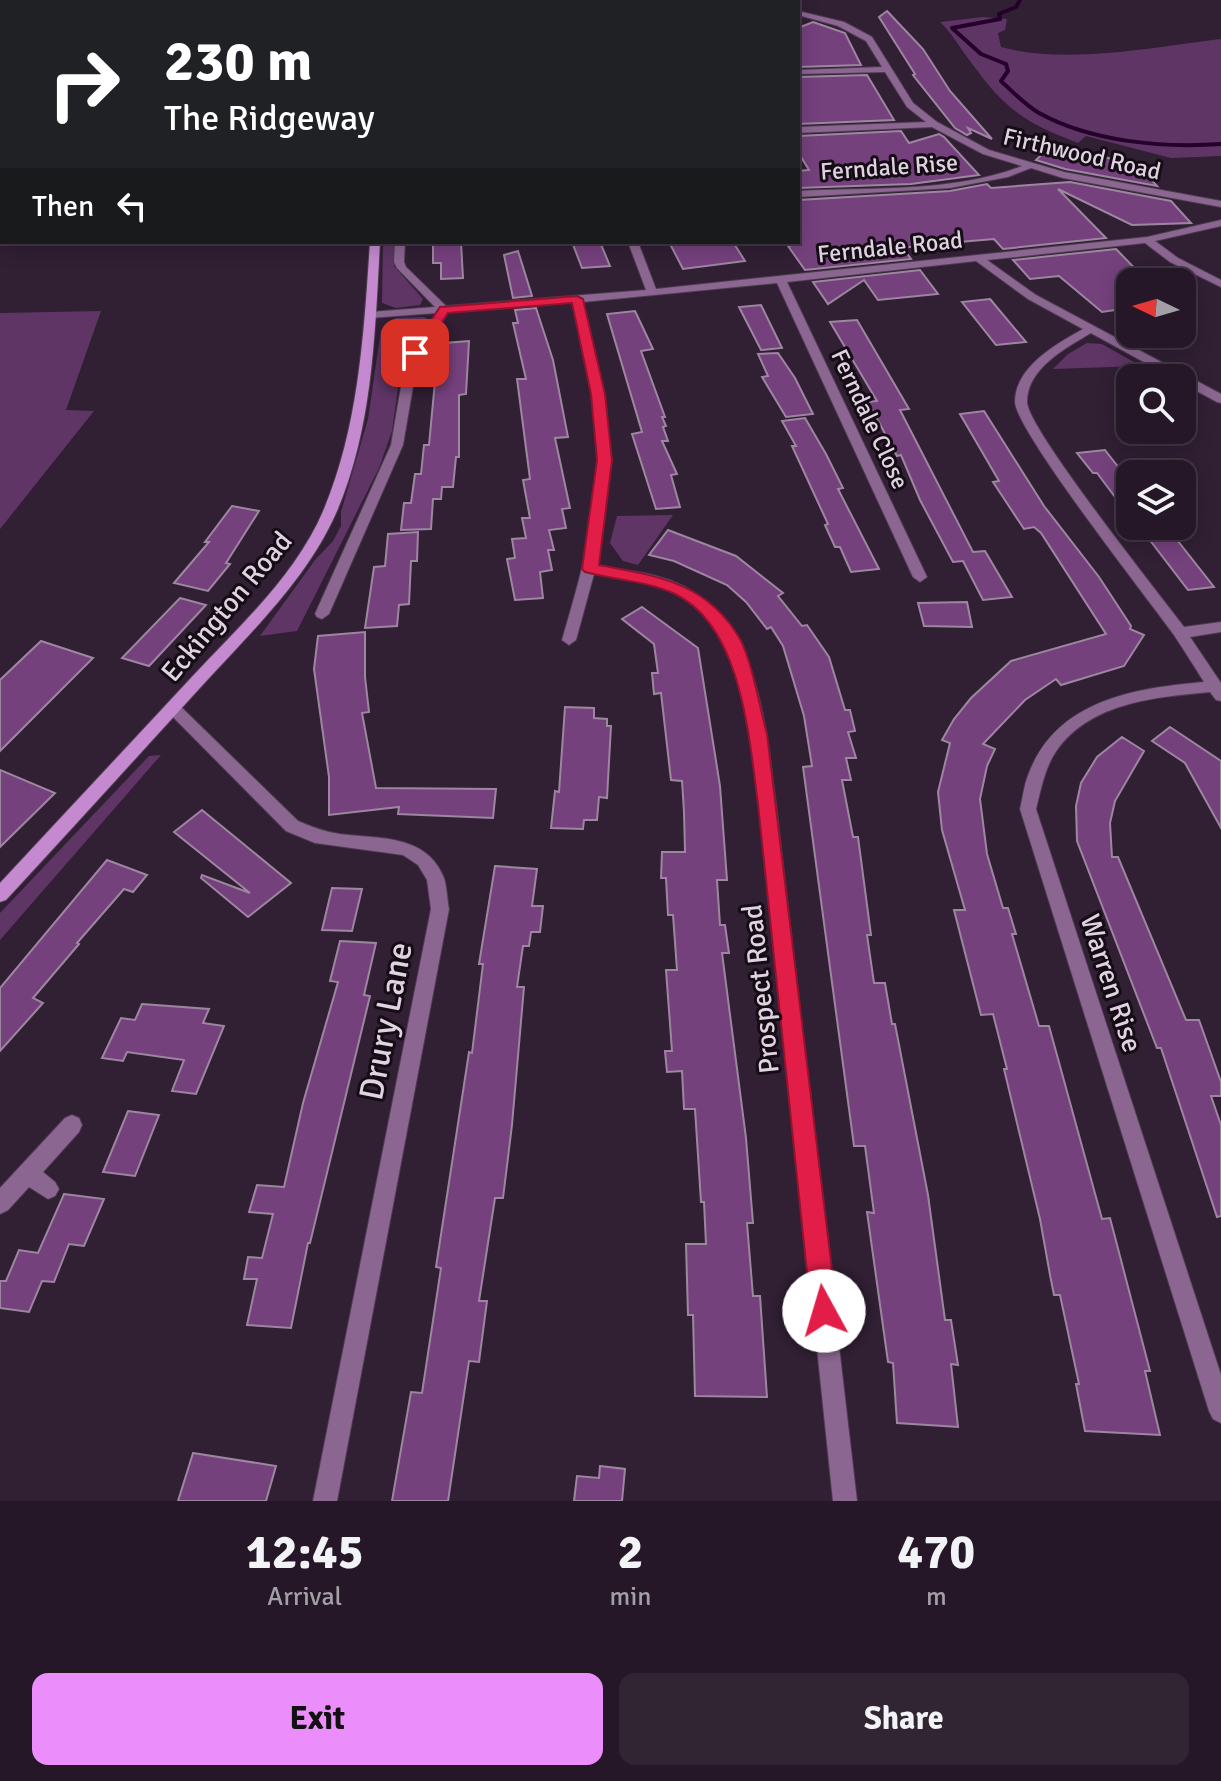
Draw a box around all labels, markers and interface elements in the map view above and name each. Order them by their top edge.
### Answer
text: 230 m [164,27,312,96]
icon: right [32,32,136,136]
text: The Ridgeway [164,96,375,141]
street label: Firthwood Road [1000,121,1164,187]
street label: Ferndale Rise [819,147,959,187]
icon: left [110,184,154,228]
text: Then [32,188,94,225]
street label: Ferndale Road [816,224,964,270]
north arrow [1116,268,1196,348]
map controls [1116,268,1196,540]
pin [381,319,449,387]
icon: arrive [393,331,437,375]
street label: Ferndale Close [824,344,916,494]
button: search [1116,364,1196,444]
button: layers [1116,460,1196,540]
street label: Eckington Road [154,525,299,689]
street label: Prospect Road [735,903,787,1075]
street label: Warren Rise [1073,910,1149,1057]
street label: Drury Lane [350,939,422,1104]
position arrow [782,1269,866,1353]
text: 12:45 [246,1523,364,1582]
text: 2 [618,1523,643,1582]
text: 470 [897,1523,975,1582]
text: Arrival [267,1581,342,1613]
text: min [610,1581,652,1613]
text: m [926,1581,947,1613]
button: Exit [32,1673,603,1765]
button: Share [619,1673,1189,1765]

